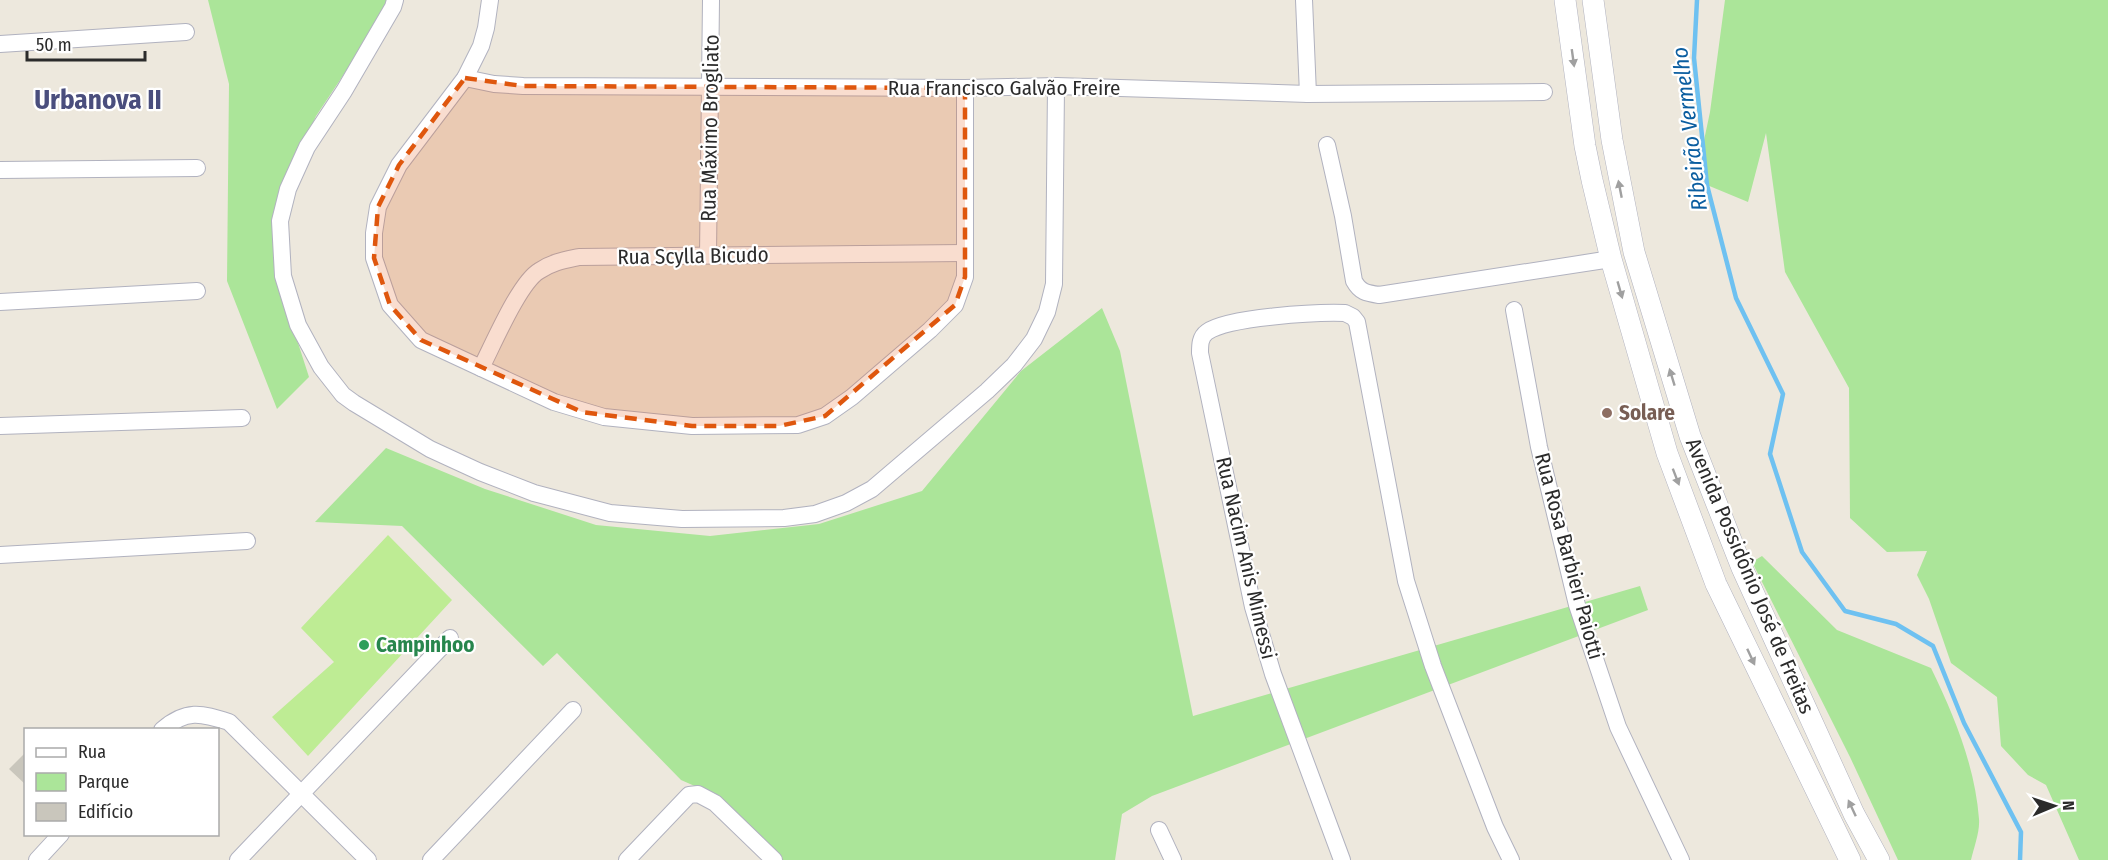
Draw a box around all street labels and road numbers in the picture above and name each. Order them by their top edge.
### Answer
street label: Rua Máximo Brogliato [695,34,725,222]
street label: Rua Francisco Galvão Freire [888,75,1120,101]
street label: Rua Scylla Bicudo [617,242,769,270]
street label: Avenida Possidônio José de Freitas [1680,434,1820,718]
street label: Rua Rosa Barbieri Paiotti [1529,450,1609,662]
street label: Rua Nacim Anis Mimessi [1210,454,1282,662]

